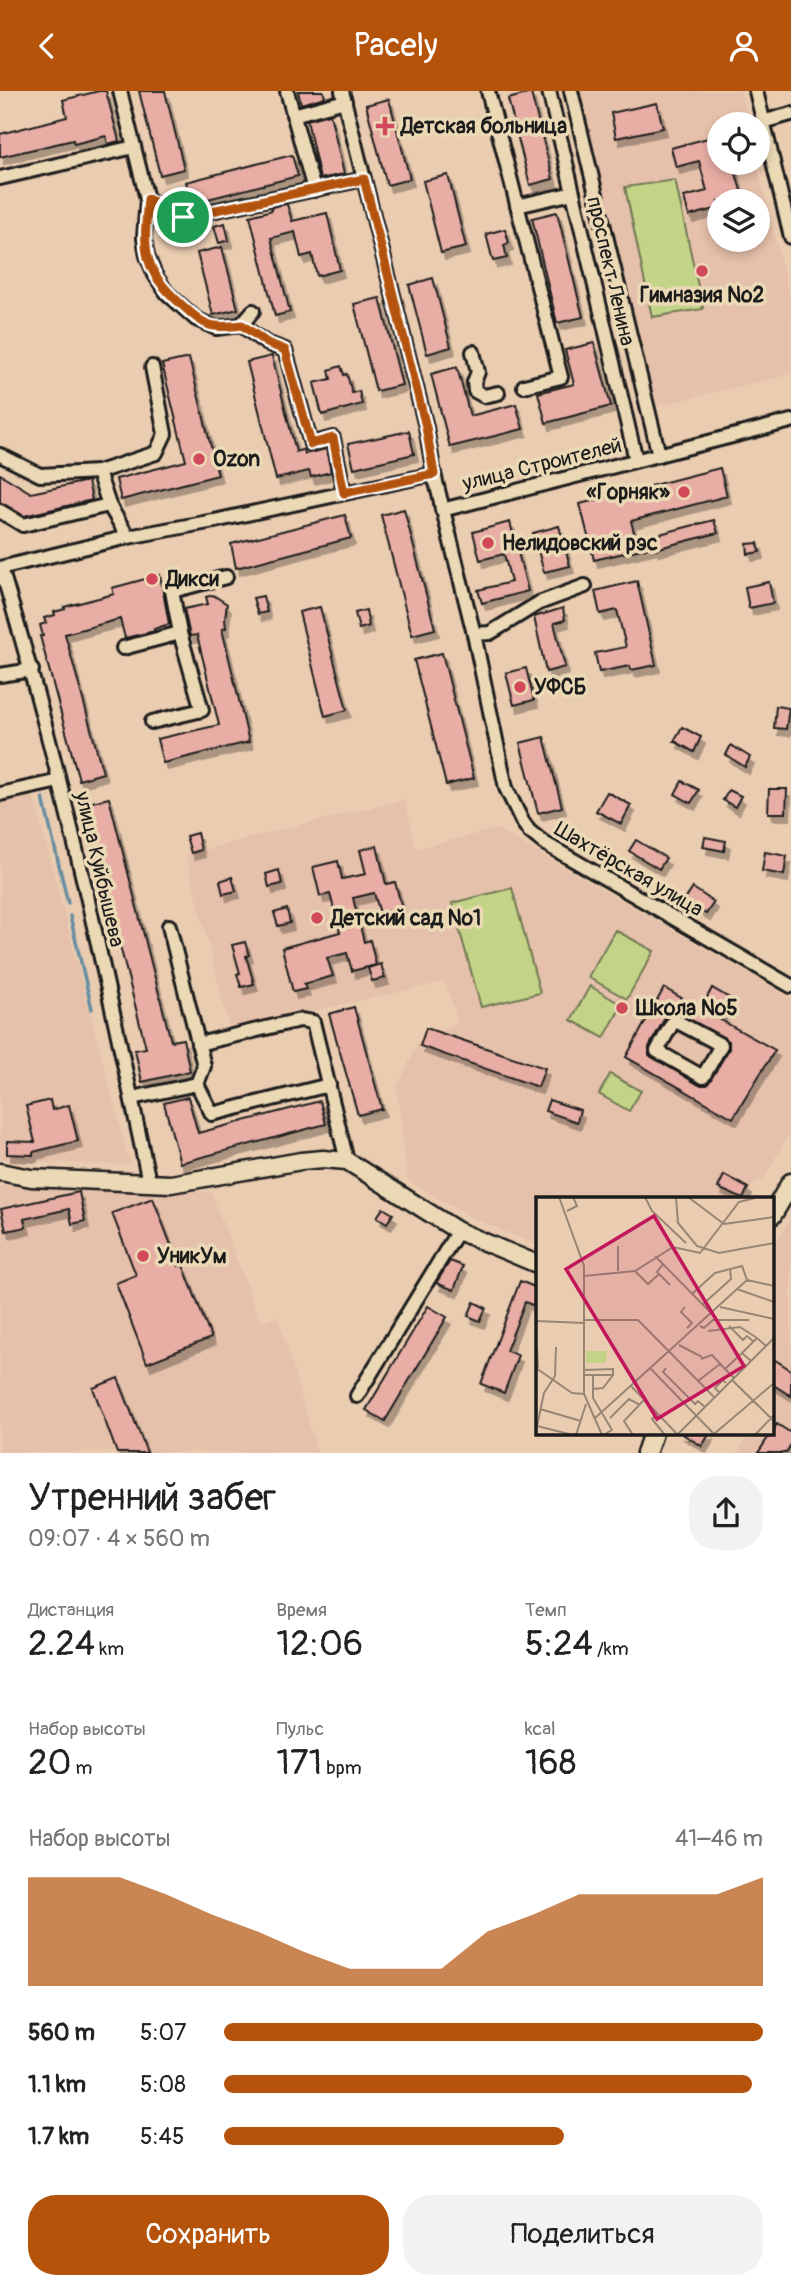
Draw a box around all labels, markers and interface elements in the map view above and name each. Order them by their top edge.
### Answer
text: Pacely [353,26,438,66]
icon: back [28,27,66,65]
icon: person [725,27,763,65]
map controls [707,112,770,252]
button: locate [707,112,770,175]
place label: Детская больница [399,113,567,140]
marker: Детская больница [375,116,395,136]
pin [153,187,213,247]
button: layers [707,189,770,252]
street label: проспект Ленина [580,194,641,348]
icon: arrive [164,198,202,236]
marker: Гимназия №2 [694,263,710,279]
place label: Гимназия №2 [640,282,765,309]
street label: улица Строителей [459,432,625,498]
place label: Ozon [213,446,260,473]
marker: Ozon [191,451,207,467]
place label: «Горняк» [586,479,670,506]
marker: «Горняк» [676,484,692,500]
place label: Нелидовский рэс [502,530,658,557]
marker: Нелидовский рэс [480,535,496,551]
place label: Дикси [164,566,219,593]
marker: Дикси [144,571,160,587]
place label: УФСБ [534,674,586,701]
marker: УФСБ [512,679,528,695]
street label: улица Куйбышева [68,788,131,950]
street label: Шахтёрская улица [550,816,708,923]
place label: Детский сад №1 [329,905,481,932]
marker: Детский сад №1 [309,910,325,926]
place label: Школа №5 [635,995,738,1022]
marker: Школа №5 [614,1000,630,1016]
inset map [536,1197,774,1435]
place label: УникУм [157,1243,227,1270]
marker: УникУм [135,1248,151,1264]
text: Утренний забег [28,1474,276,1522]
button: share [689,1476,763,1550]
text: 09:07 · 4 × 560 m [28,1524,210,1553]
text: Дистанция [28,1598,114,1622]
text: Время [276,1598,327,1622]
text: Темп [525,1598,567,1622]
text: 2.24 [28,1622,95,1666]
text: 12:06 [276,1622,363,1666]
text: 5:24 [525,1622,593,1666]
text: km [95,1637,124,1661]
text: /km [593,1637,629,1661]
text: Набор высоты [28,1717,146,1741]
text: Пульс [276,1717,324,1741]
text: kcal [525,1717,556,1741]
text: 20 [28,1741,71,1785]
text: 171 [276,1741,322,1785]
text: 168 [525,1741,576,1785]
text: m [71,1756,92,1780]
text: bpm [322,1756,362,1780]
text: Набор высоты [28,1824,170,1853]
text: 41–46 m [675,1824,763,1853]
text: 560 m [28,2018,95,2047]
text: 5:07 [140,2018,186,2047]
text: 1.1 km [28,2070,86,2099]
text: 5:08 [140,2070,186,2099]
text: 1.7 km [28,2122,89,2151]
text: 5:45 [140,2122,184,2151]
button: Сохранить [28,2195,389,2275]
button: Поделиться [403,2195,763,2275]

